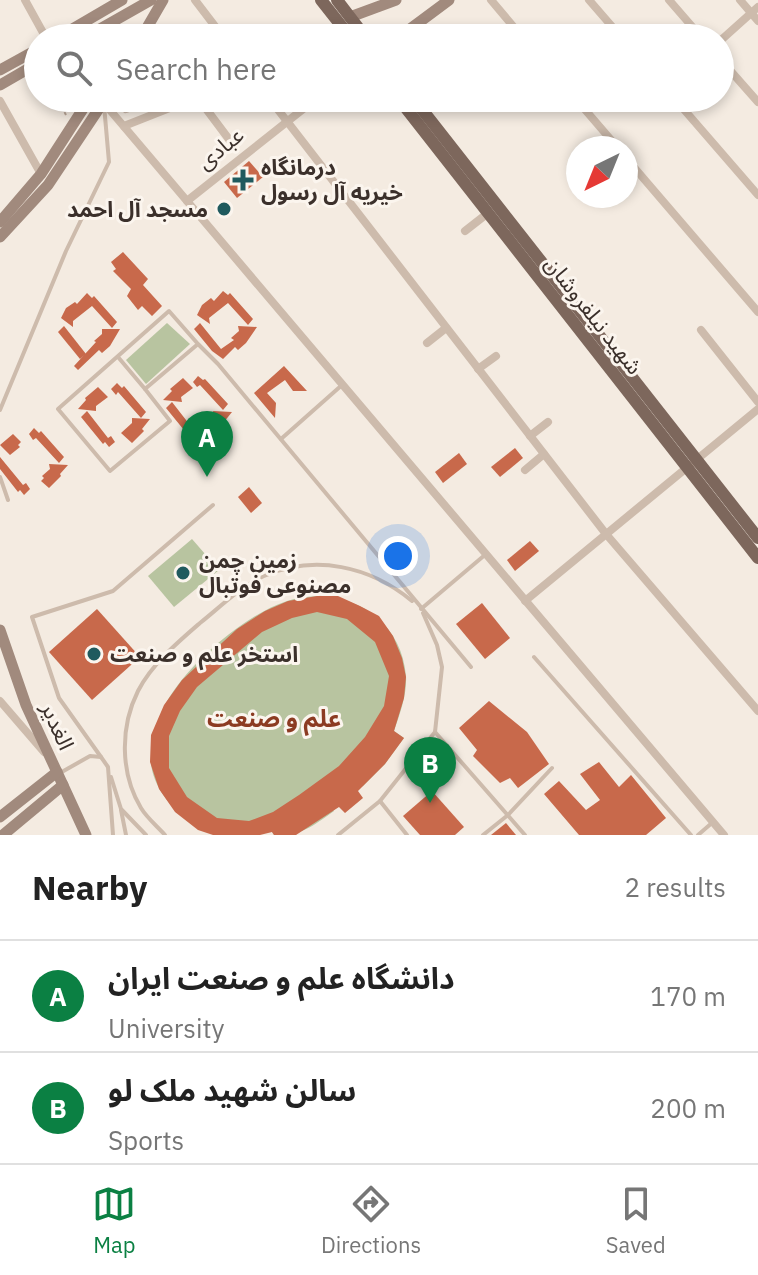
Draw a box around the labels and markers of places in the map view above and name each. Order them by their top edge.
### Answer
place label: درمانگاه خیریه آل رسول [261,152,403,206]
marker: درمانگاه خیریه آل رسول [232,169,254,191]
place label: مسجد آل احمد [67,194,208,223]
marker: مسجد آل احمد [215,200,233,218]
pin: A [181,411,233,477]
place label: زمین چمن مصنوعی فوتبال [199,545,351,599]
marker: زمین چمن مصنوعی فوتبال [174,564,192,582]
place label: استخر علم و صنعت [110,639,298,671]
marker: استخر علم و صنعت [85,645,103,663]
pin: B [404,737,456,803]

